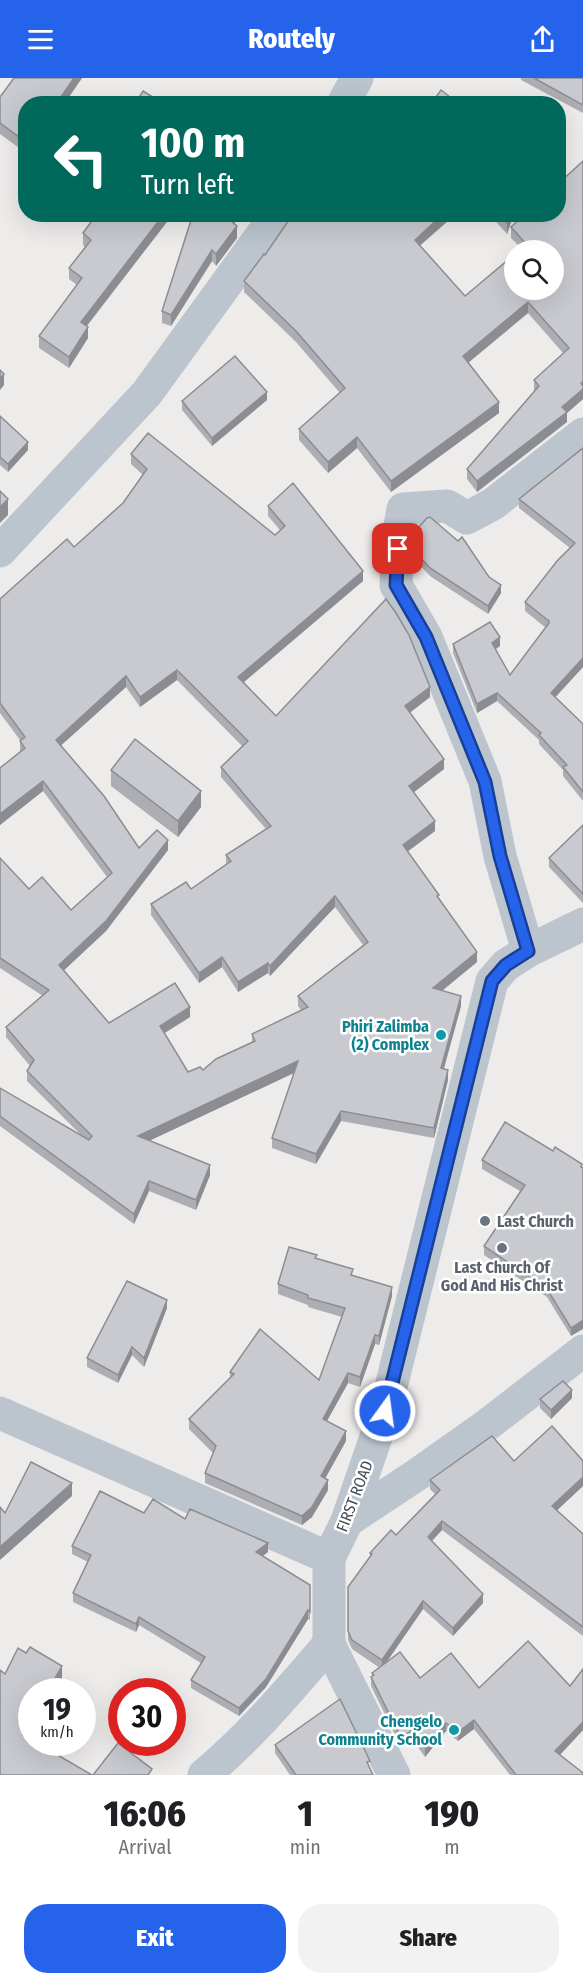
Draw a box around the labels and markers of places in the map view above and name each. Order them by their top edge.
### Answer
pin [372,523,423,574]
place label: Phiri Zalimba (2) Complex [342,1017,429,1054]
marker: Phiri Zalimba (2) Complex [434,1028,448,1042]
place label: Last Church [497,1212,574,1231]
marker: Last Church [478,1214,492,1228]
marker: Last Church Of God And His Christ [495,1241,509,1255]
place label: Last Church Of God And His Christ [441,1258,564,1295]
place label: Chengelo Community School [318,1712,443,1749]
marker: Chengelo Community School [447,1723,461,1737]

